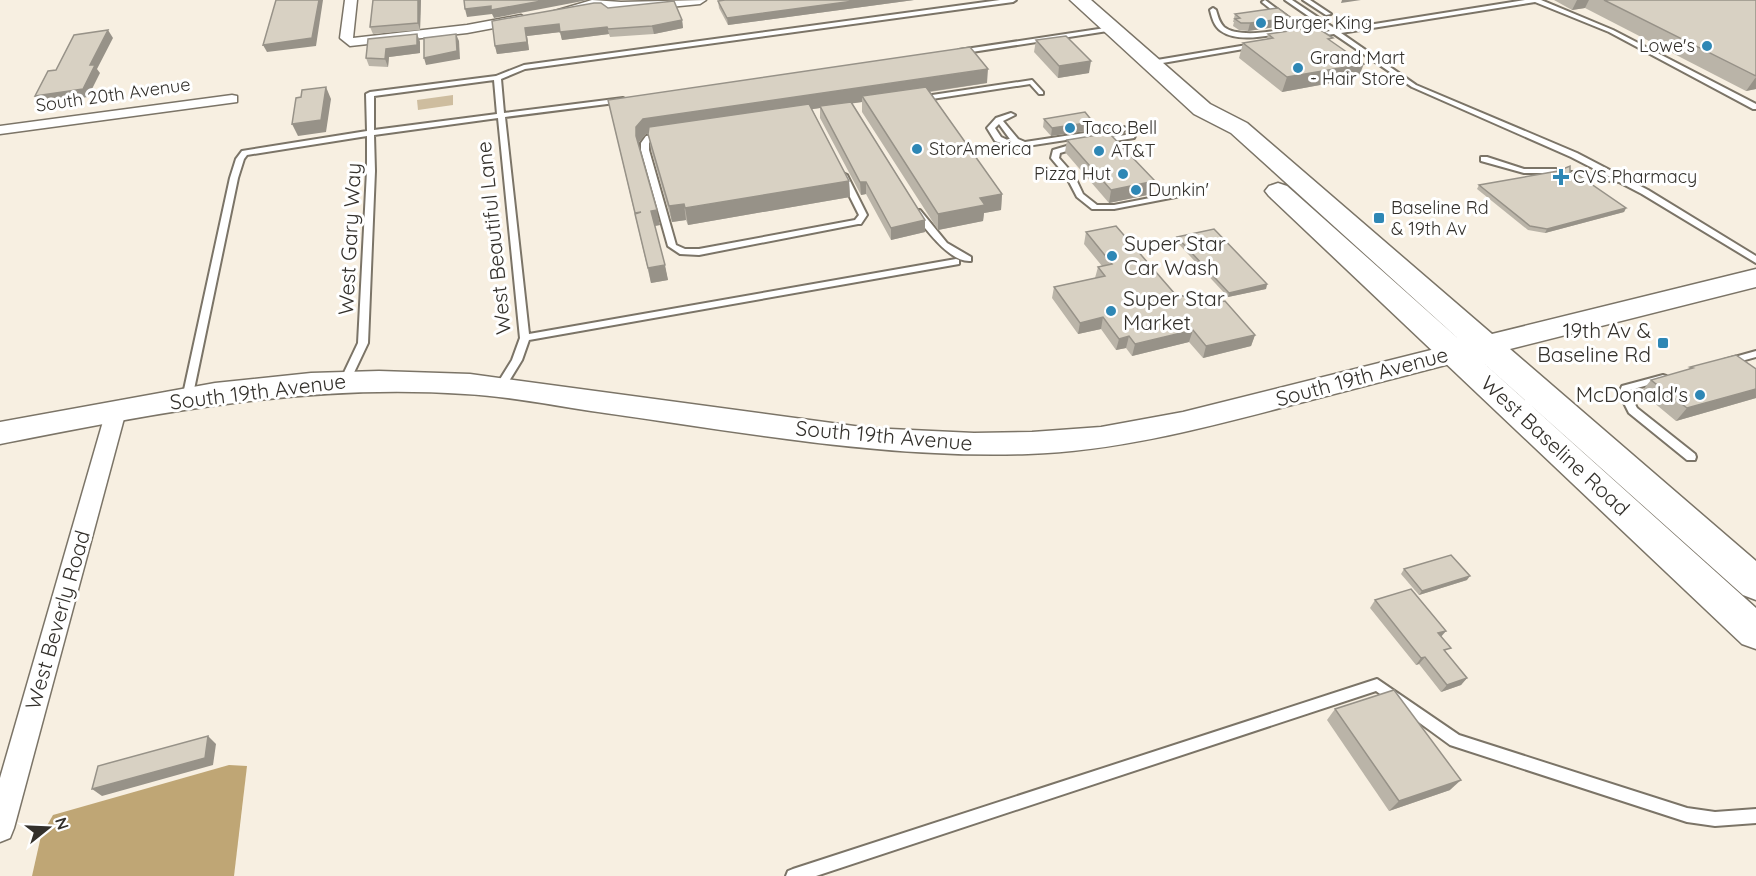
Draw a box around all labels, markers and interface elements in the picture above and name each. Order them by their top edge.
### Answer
place label: Burger King [1273,11,1372,34]
marker: Burger King [1254,16,1268,30]
place label: Lowe's [1639,34,1695,57]
marker: Lowe's [1700,39,1714,53]
place label: Grand Mart - Hair Store [1310,46,1405,90]
marker: Grand Mart - Hair Store [1291,61,1305,75]
street label: South 20th Avenue [34,72,192,117]
place label: Taco Bell [1082,116,1157,139]
marker: Taco Bell [1063,121,1077,135]
place label: StorAmerica [929,137,1032,160]
place label: AT&T [1111,139,1156,162]
street label: West Beautiful Lane [470,140,516,336]
marker: StorAmerica [910,142,924,156]
marker: AT&T [1092,144,1106,158]
street label: West Gary Way [332,162,366,316]
place label: Pizza Hut [1034,162,1111,185]
place label: CVS Pharmacy [1573,165,1697,188]
marker: Pizza Hut [1116,167,1130,181]
marker: CVS Pharmacy [1554,170,1568,184]
place label: Dunkin' [1148,178,1209,201]
marker: Dunkin' [1129,183,1143,197]
place label: Baseline Rd & 19th Av [1391,196,1489,240]
marker: Baseline Rd & 19th Av [1372,211,1386,225]
place label: Super Star Car Wash [1124,230,1226,280]
marker: Super Star Car Wash [1105,249,1119,263]
place label: Super Star Market [1123,285,1225,335]
marker: Super Star Market [1104,304,1118,318]
place label: 19th Av & Baseline Rd [1537,317,1651,367]
marker: 19th Av & Baseline Rd [1656,336,1670,350]
street label: South 19th Avenue [1273,341,1451,412]
street label: South 19th Avenue [168,367,347,415]
street label: West Baseline Road [1476,370,1635,521]
place label: McDonald's [1576,381,1688,407]
marker: McDonald's [1693,388,1707,402]
street label: South 19th Avenue [795,414,974,456]
street label: West Beverly Road [19,527,95,712]
north arrow [18,798,78,858]
text: N [51,815,74,832]

